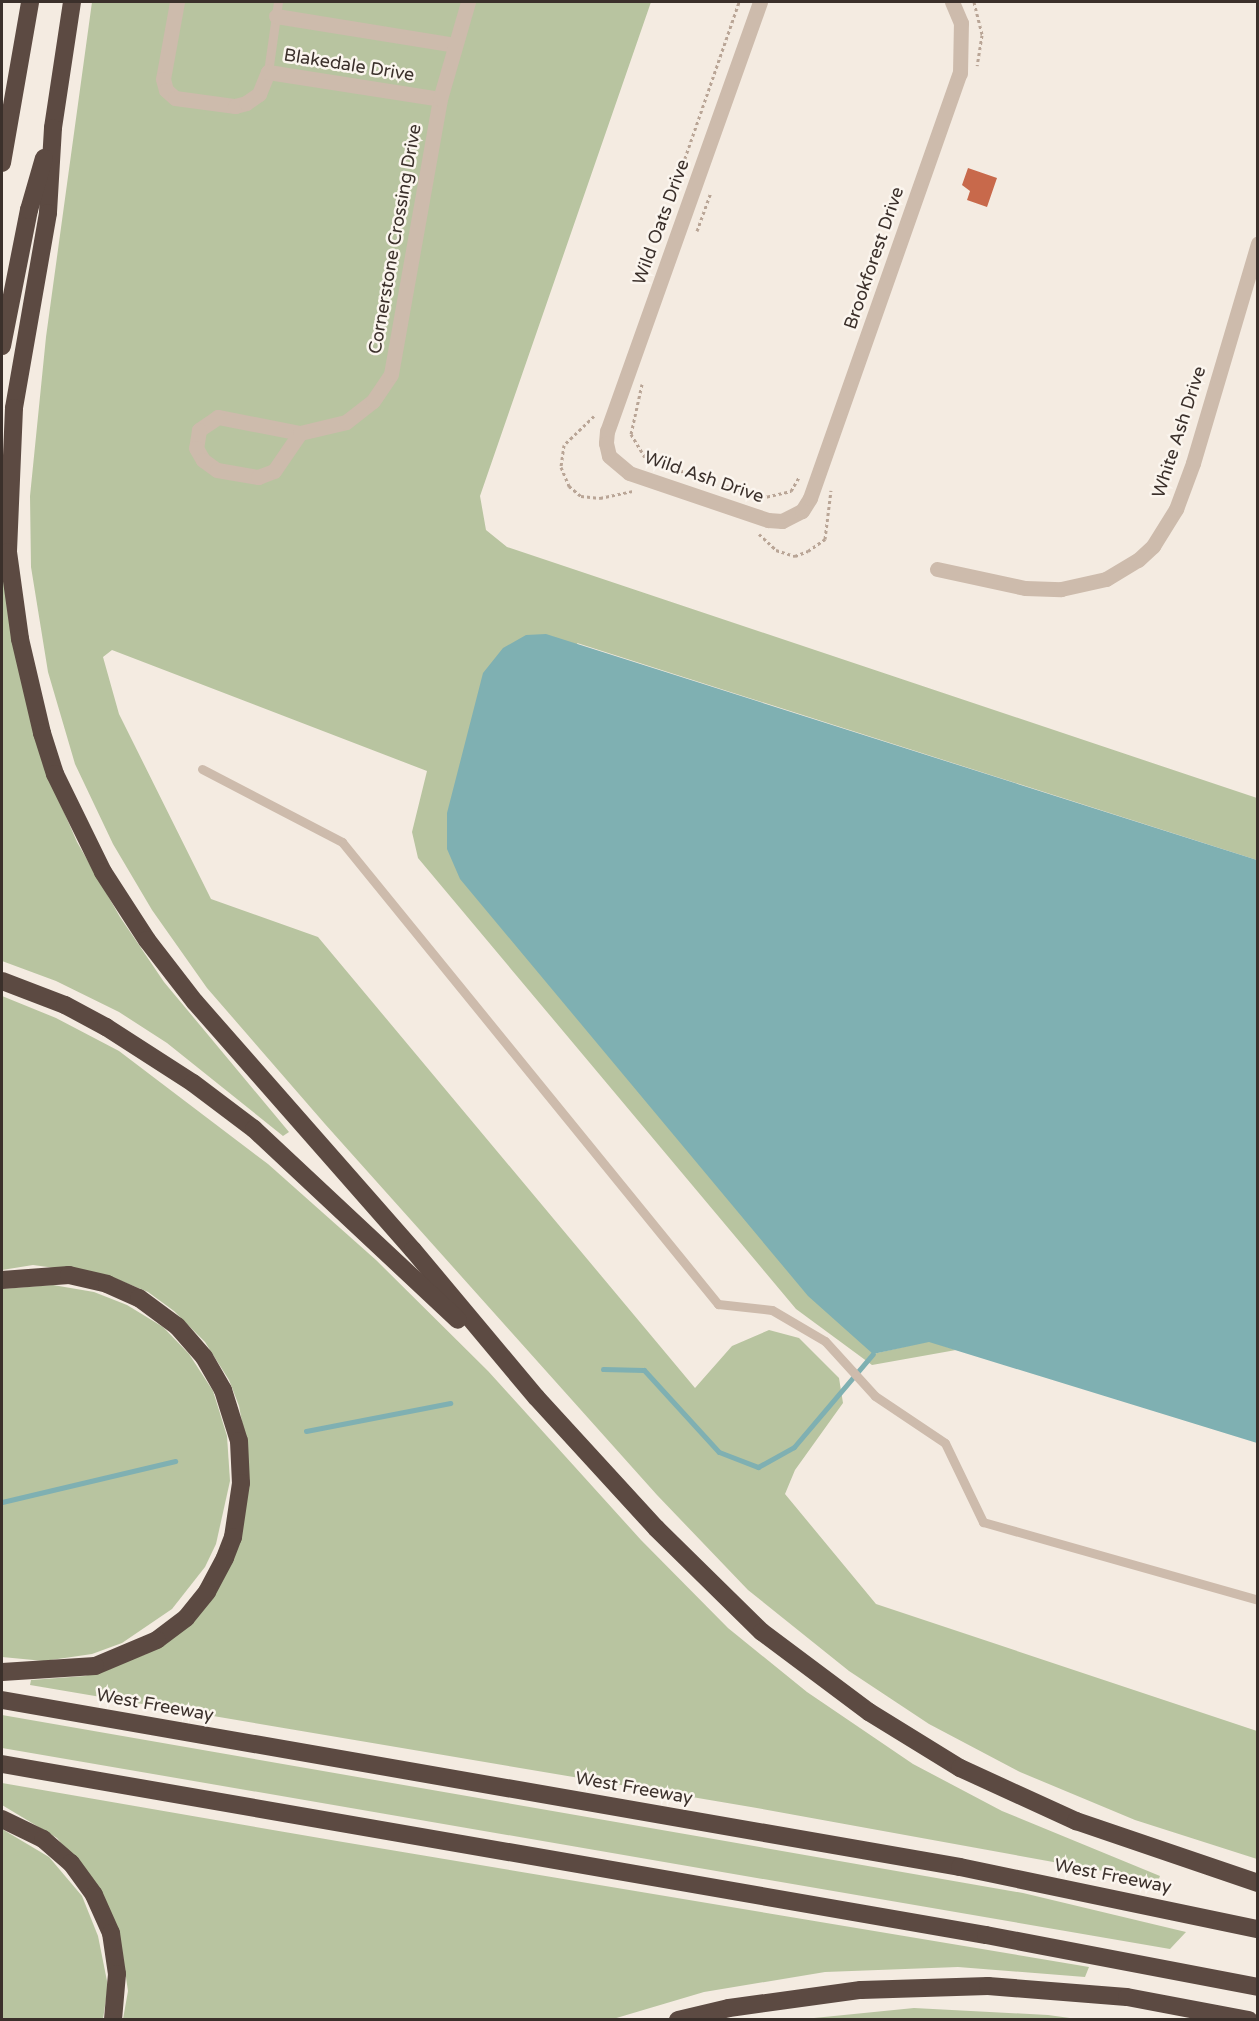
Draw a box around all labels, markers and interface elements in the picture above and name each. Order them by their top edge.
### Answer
street label: Blakedale Drive [282,44,416,86]
street label: Cornerstone Crossing Drive [364,122,426,356]
street label: Wild Oats Drive [628,156,694,288]
street label: Brookforest Drive [839,184,909,332]
street label: White Ash Drive [1148,363,1210,501]
street label: Wild Ash Drive [641,446,767,508]
street label: West Freeway [95,1684,215,1726]
street label: West Freeway [574,1767,694,1809]
street label: West Freeway [1053,1854,1173,1898]

